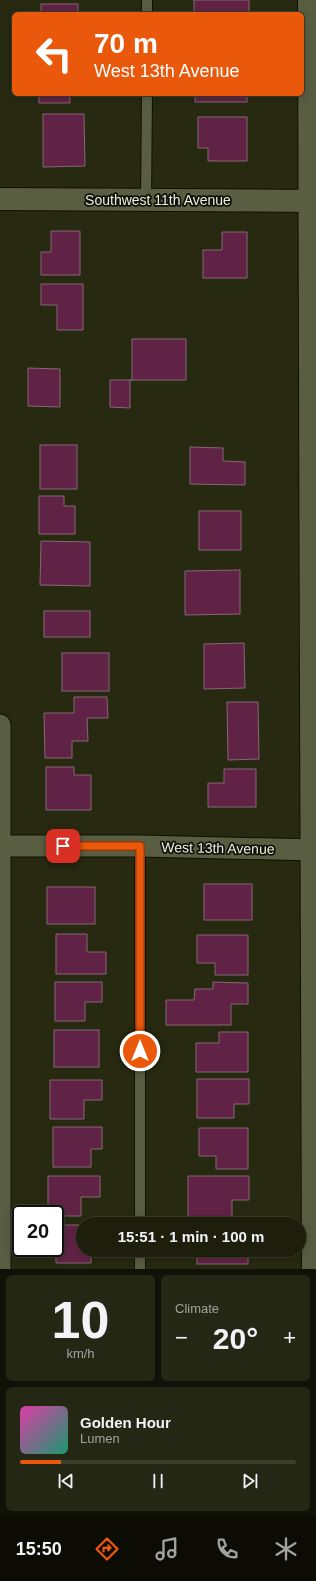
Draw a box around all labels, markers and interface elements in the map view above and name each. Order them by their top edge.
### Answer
icon: left [28,28,80,80]
text: 70 m [94,28,158,59]
text: West 13th Avenue [94,61,239,81]
street label: Southwest 11th Avenue [85,192,231,208]
pin [46,829,80,863]
icon: arrive [52,835,74,857]
street label: West 13th Avenue [161,839,275,857]
position arrow [119,1030,161,1072]
speed limit sign: 20 [12,1205,64,1257]
text: 15:51 · 1 min · 100 m [118,1228,264,1245]
text: 10 [52,1291,109,1349]
text: Climate [175,1301,219,1316]
text: 20° [213,1322,258,1355]
text: − [175,1325,188,1350]
text: + [283,1325,296,1350]
text: km/h [66,1346,95,1361]
text: Golden Hour [80,1414,171,1431]
text: Lumen [80,1431,120,1446]
icon: previous [55,1470,77,1492]
icon: pause [147,1470,169,1492]
icon: next [239,1470,261,1492]
icon: directions [93,1535,121,1563]
icon: music [153,1535,181,1563]
icon: phone [213,1535,241,1563]
icon: climate [272,1535,300,1563]
text: 15:50 [16,1539,62,1559]

